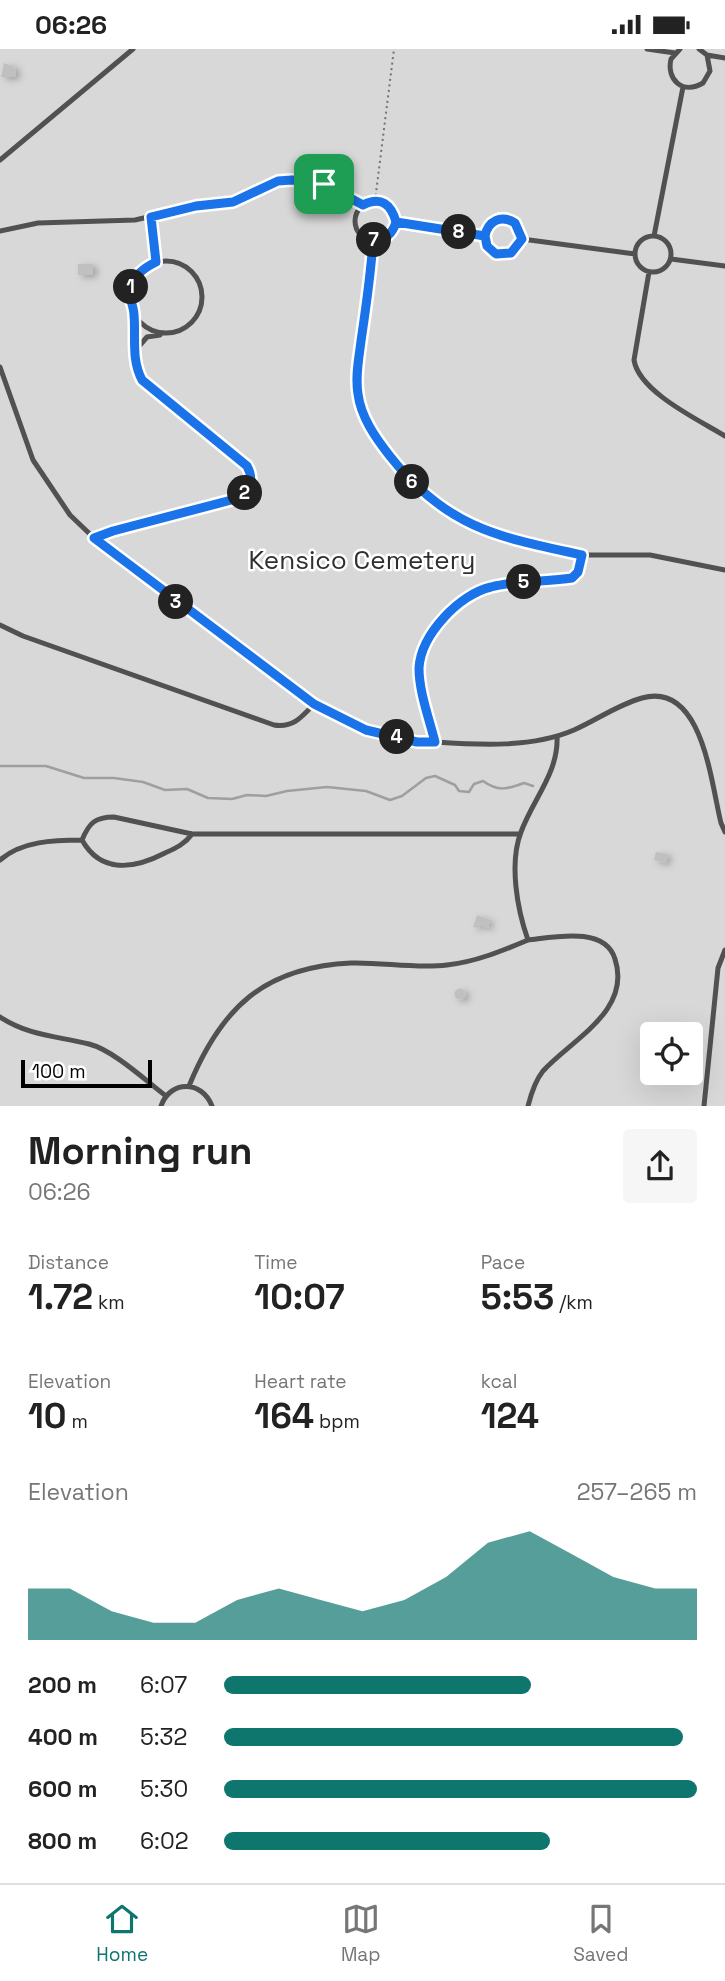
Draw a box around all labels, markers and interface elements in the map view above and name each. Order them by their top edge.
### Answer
text: 06:26 [35,8,107,42]
pin [294,154,354,214]
icon: arrive [305,165,343,203]
pin: 8 [442,215,476,249]
text: 8 [453,219,464,244]
pin: 7 [356,223,392,257]
text: 7 [368,227,379,252]
pin: 1 [114,269,148,305]
text: 1 [126,274,135,299]
pin: 6 [394,465,430,499]
text: 6 [406,469,417,494]
pin: 2 [228,475,262,511]
text: 2 [239,480,250,505]
park label: Kensico Cemetery [249,543,475,577]
pin: 5 [506,565,542,599]
text: 5 [518,569,529,594]
pin: 3 [158,585,194,619]
text: 3 [170,589,181,614]
pin: 4 [380,719,414,755]
text: 4 [390,724,403,749]
map controls [640,1022,703,1085]
button: locate [640,1022,703,1085]
scale bar [21,1057,152,1089]
text: 100 m [32,1059,86,1084]
text: Morning run [28,1127,253,1175]
button: share [623,1129,697,1203]
text: 06:26 [28,1177,91,1207]
text: Distance [28,1250,109,1275]
text: Time [254,1250,298,1275]
text: Pace [481,1250,525,1275]
text: 1.72 [28,1275,93,1319]
text: 10:07 [254,1275,345,1319]
text: 5:53 [481,1275,554,1319]
text: km [93,1290,125,1315]
text: /km [554,1290,593,1315]
text: Elevation [28,1369,111,1394]
text: Heart rate [254,1369,347,1394]
text: kcal [481,1369,517,1394]
text: 10 [28,1394,67,1438]
text: 164 [254,1394,314,1438]
text: 124 [481,1394,539,1438]
text: m [67,1409,88,1434]
text: bpm [314,1409,360,1434]
text: Elevation [28,1477,129,1507]
text: 257–265 m [577,1477,697,1507]
text: 200 m [28,1670,97,1700]
text: 6:07 [140,1670,187,1700]
text: 400 m [28,1722,98,1752]
text: 5:32 [140,1722,187,1752]
text: 600 m [28,1774,98,1804]
text: 5:30 [140,1774,188,1804]
text: 800 m [28,1826,97,1856]
text: 6:02 [140,1826,189,1856]
tab: Home [96,1900,148,1967]
tab: Map [341,1900,380,1967]
tab: Saved [573,1900,629,1967]

